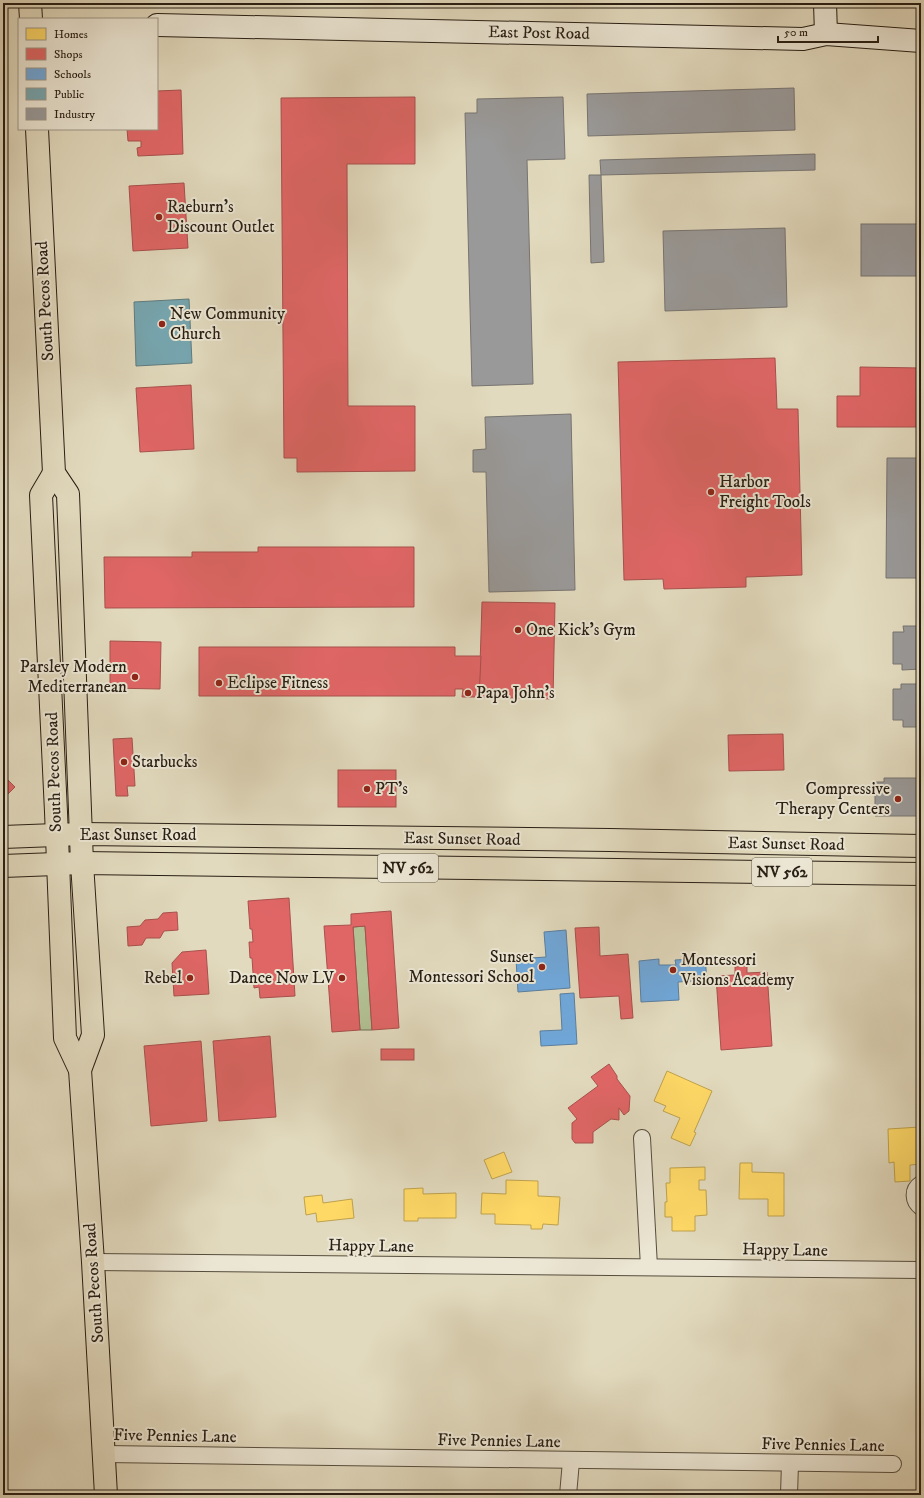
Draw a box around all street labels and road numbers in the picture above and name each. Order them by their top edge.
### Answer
street label: East Post Road [488,21,591,45]
street label: South Pecos Road [31,240,59,362]
street label: South Pecos Road [41,711,67,832]
street label: East Sunset Road [79,824,197,846]
street label: East Sunset Road [403,827,521,851]
street label: East Sunset Road [727,832,845,856]
road number: NV 562 [378,854,438,882]
road number: NV 562 [752,858,812,886]
street label: South Pecos Road [79,1222,109,1344]
street label: Happy Lane [328,1234,414,1258]
street label: Happy Lane [742,1238,828,1262]
street label: Five Pennies Lane [113,1424,237,1448]
street label: Five Pennies Lane [437,1429,561,1453]
street label: Five Pennies Lane [761,1433,885,1457]

